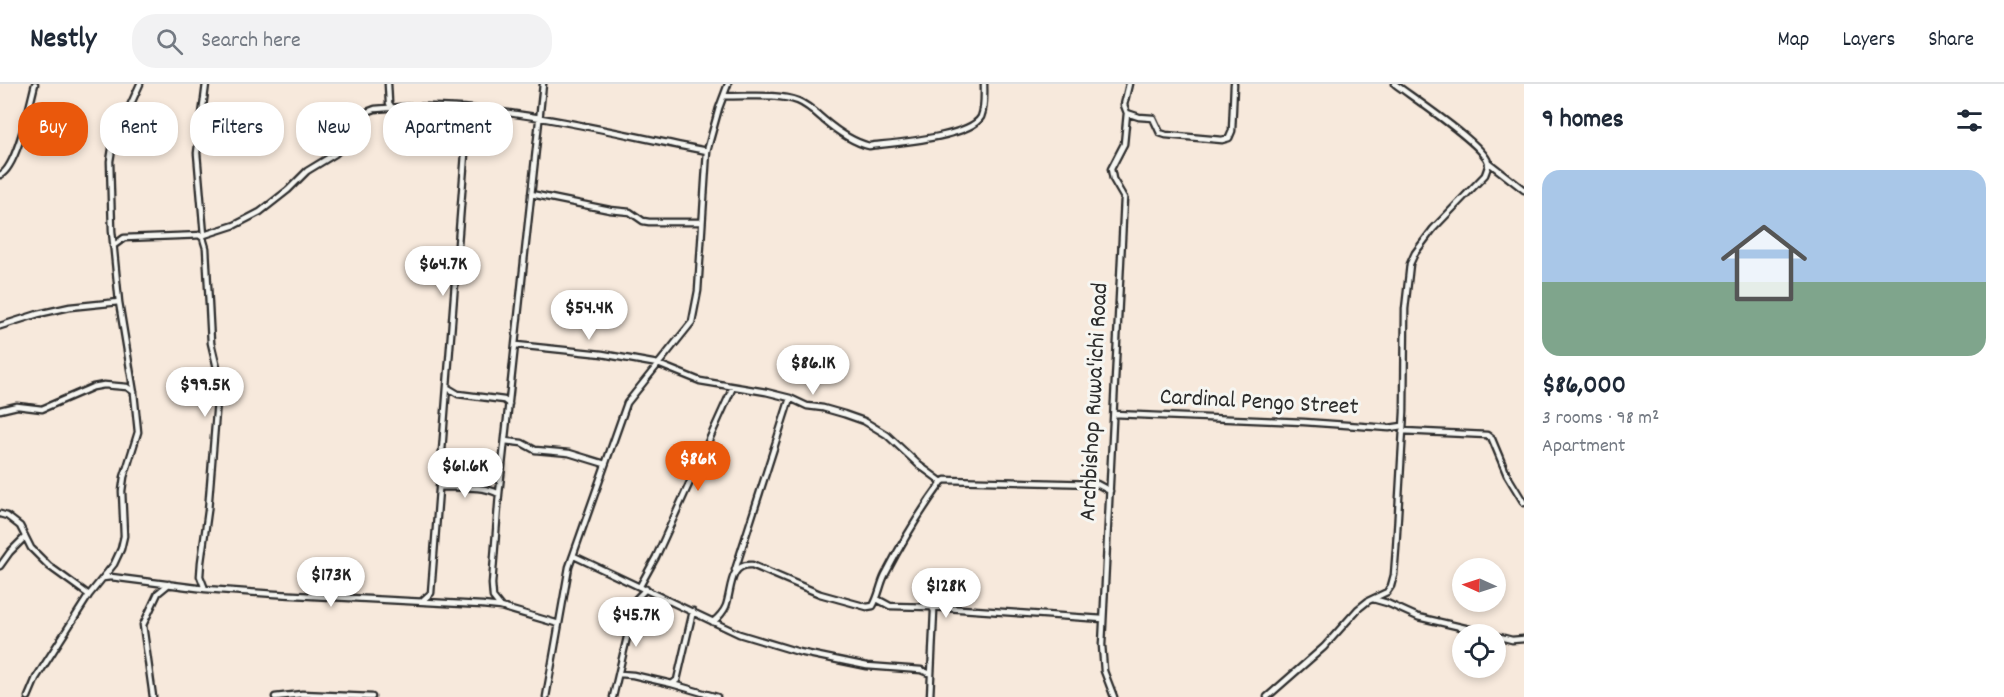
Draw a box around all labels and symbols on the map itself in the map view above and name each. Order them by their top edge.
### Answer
pin: $64.7K [394,246,492,297]
street label: Archbishop Ruwa'ichi Road [1072,282,1118,522]
pin: $54.4K [540,290,638,341]
pin: $86.1K [764,345,862,396]
pin: $99.5K [156,367,254,418]
street label: Cardinal Pengo Street [1159,381,1359,425]
pin: $86K [662,441,734,492]
pin: $61.6K [416,448,514,499]
pin: $173K [289,557,373,608]
north arrow [1452,558,1506,612]
pin: $128K [904,568,988,619]
pin: $45.7K [587,597,685,648]

